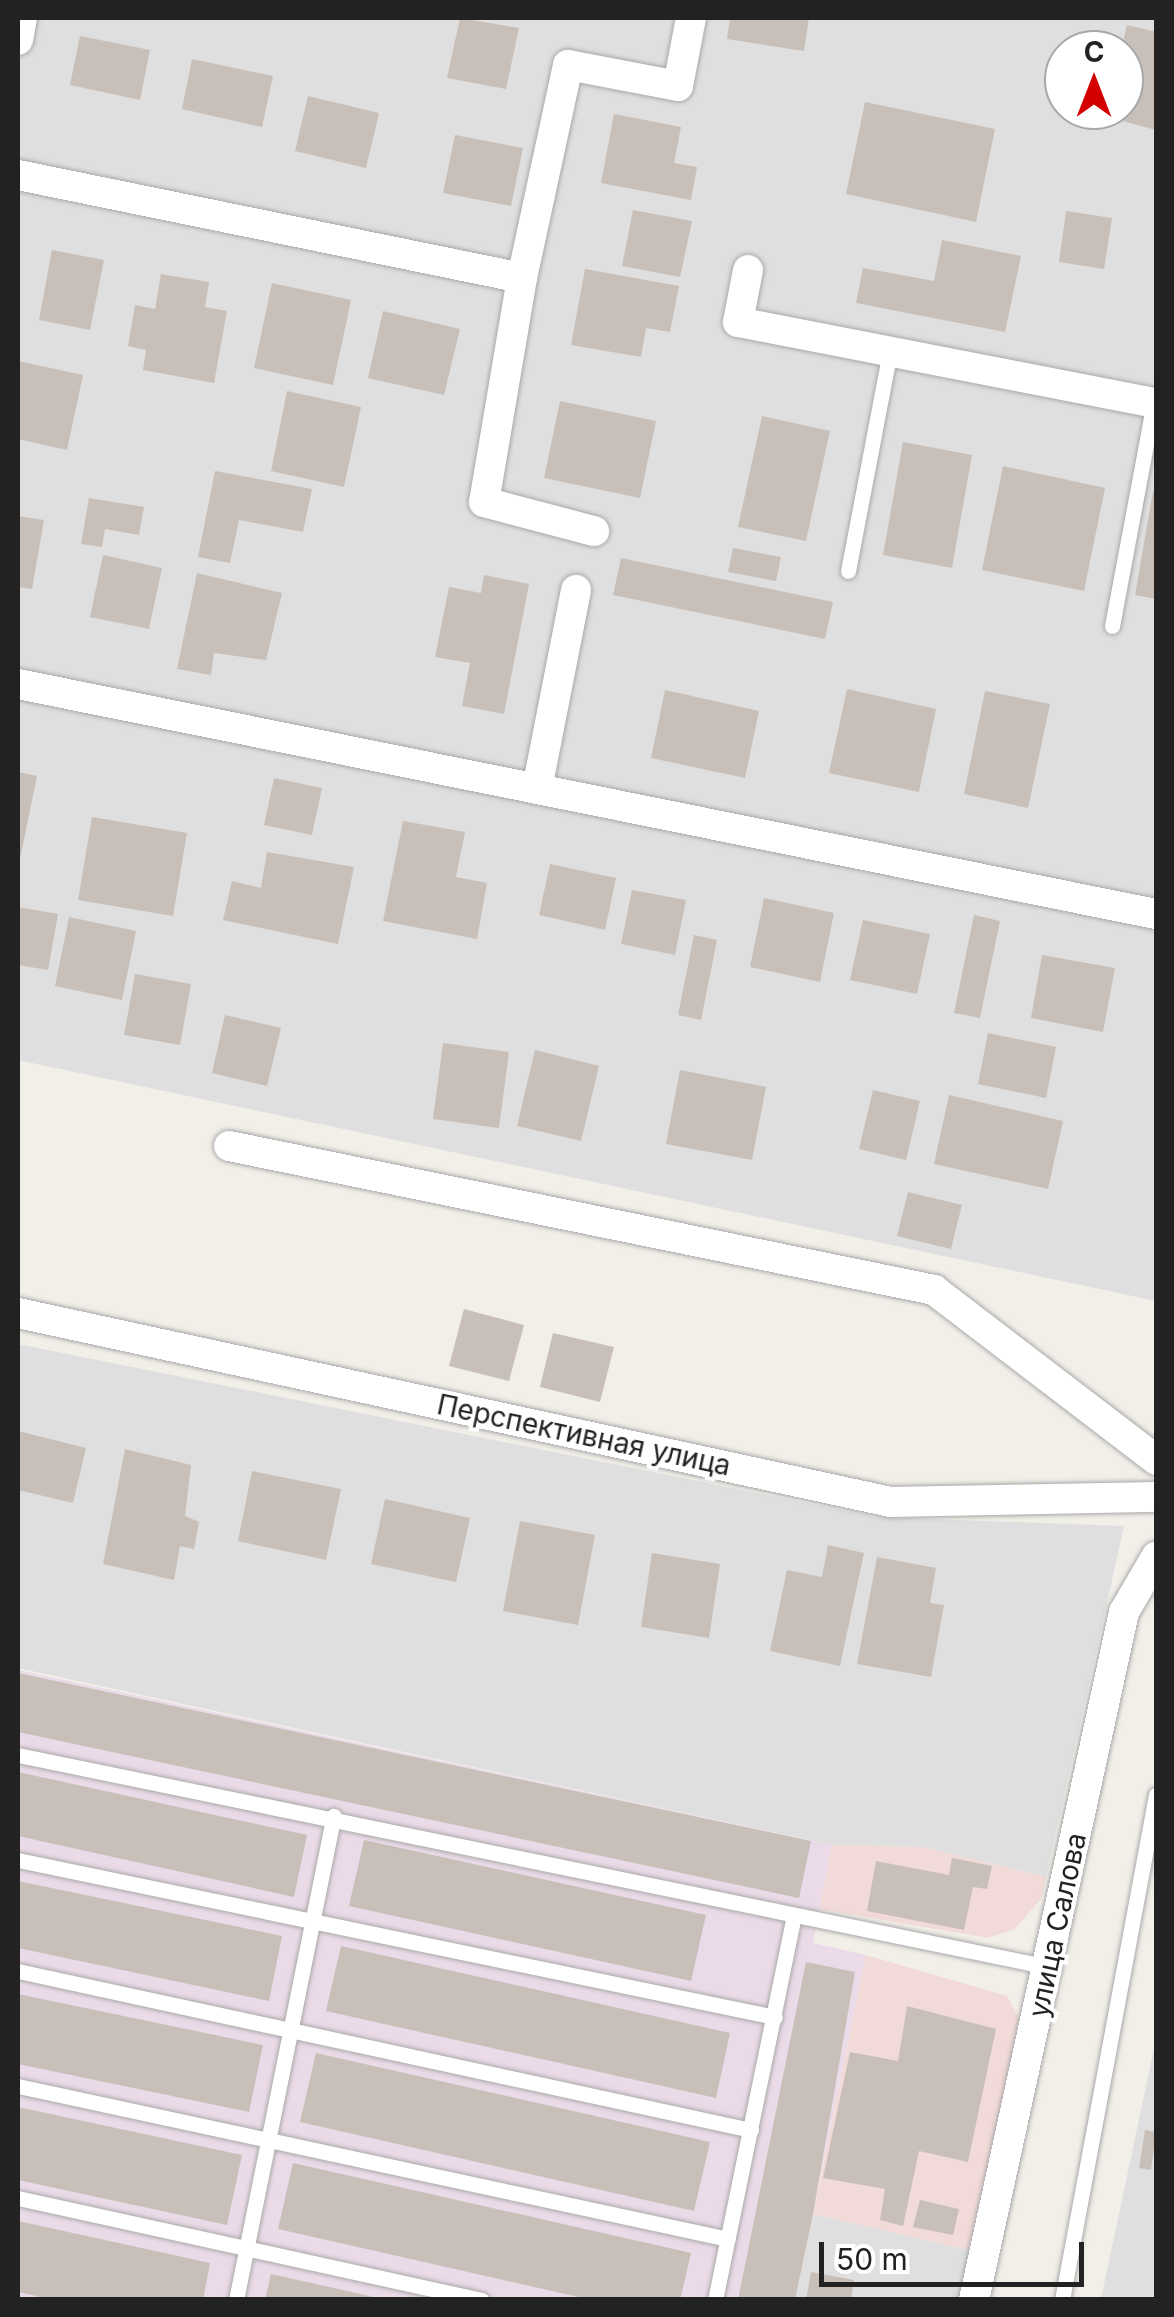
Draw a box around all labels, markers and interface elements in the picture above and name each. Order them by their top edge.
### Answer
north arrow [1044,30,1144,130]
text: С [1084,35,1104,69]
street label: Перспективная улица [434,1387,734,1483]
street label: улица Салова [1021,1830,1093,2020]
scale bar [824,2222,1089,2284]
text: 50 m [836,2241,908,2277]

